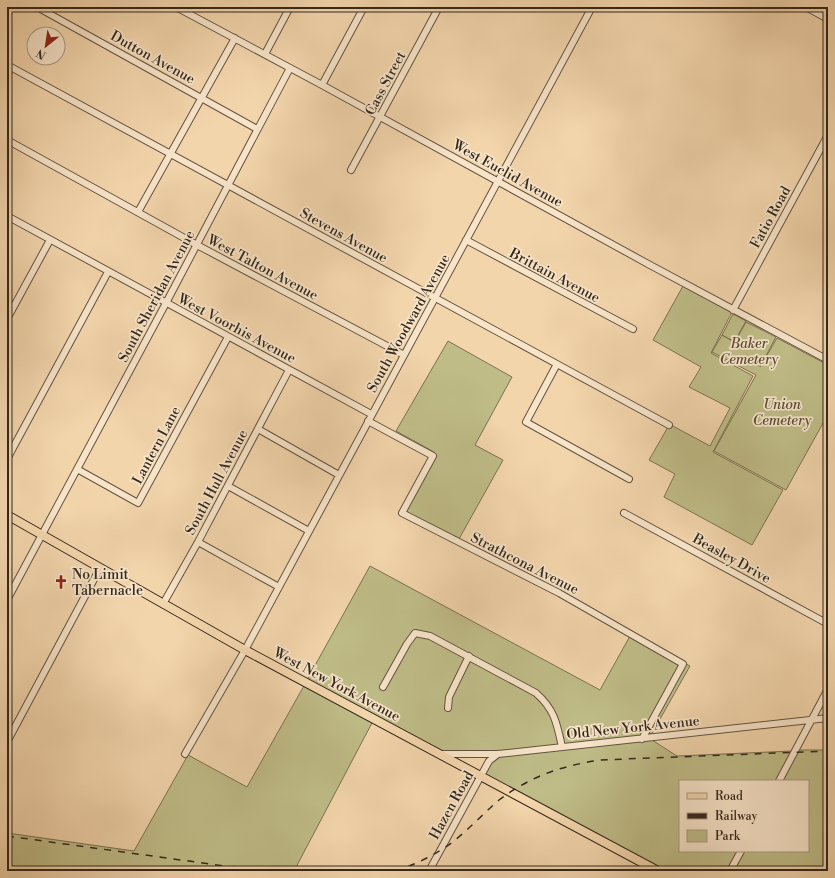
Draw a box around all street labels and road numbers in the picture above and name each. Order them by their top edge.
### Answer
street label: Dutton Avenue [107,27,198,88]
street label: Cass Street [362,48,410,119]
street label: West Euclid Avenue [448,136,566,212]
street label: Fatio Road [746,183,795,252]
street label: Stevens Avenue [297,204,390,267]
street label: South Sheridan Avenue [114,227,199,366]
street label: West Talton Avenue [203,231,321,305]
street label: Brittain Avenue [505,244,603,307]
street label: South Woodward Avenue [363,251,454,396]
street label: West Voorhis Avenue [173,290,299,368]
street label: Lantern Lane [129,403,185,488]
street label: South Hull Avenue [182,427,252,538]
street label: Strathcona Avenue [467,529,582,599]
street label: Beasley Drive [688,530,774,588]
street label: West New York Avenue [269,643,403,726]
street label: Old New York Avenue [566,712,701,744]
street label: Hazen Road [426,768,478,843]

